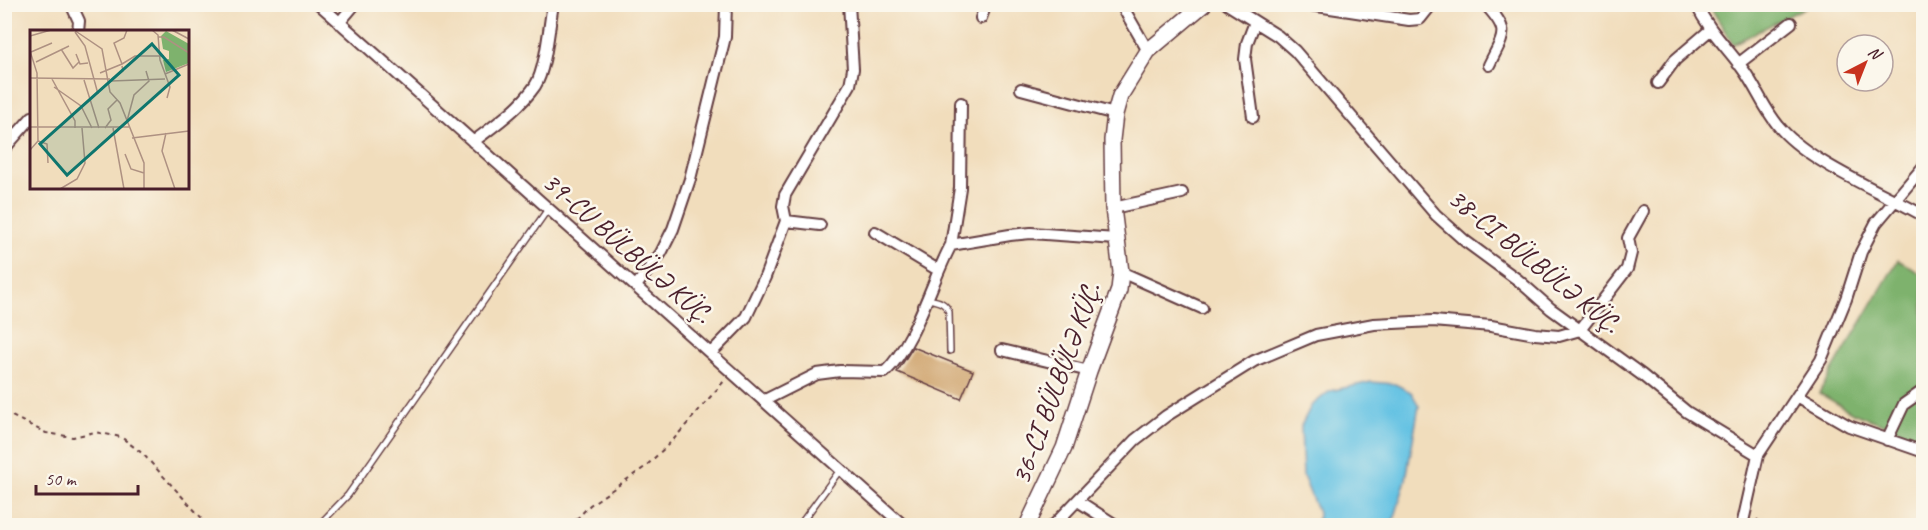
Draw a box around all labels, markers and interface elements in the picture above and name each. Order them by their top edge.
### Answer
inset map [30,30,189,189]
north arrow [1835,33,1895,93]
text: N [1864,42,1887,65]
street label: 39-CU BÜLBÜLƏ KÜÇ. [535,164,720,332]
street label: 38-CI BÜLBÜLƏ KÜÇ. [1441,180,1629,342]
street label: 36-CI BÜLBÜLƏ KÜÇ. [1003,277,1109,489]
scale bar [36,458,138,496]
text: 50 m [45,468,78,490]

